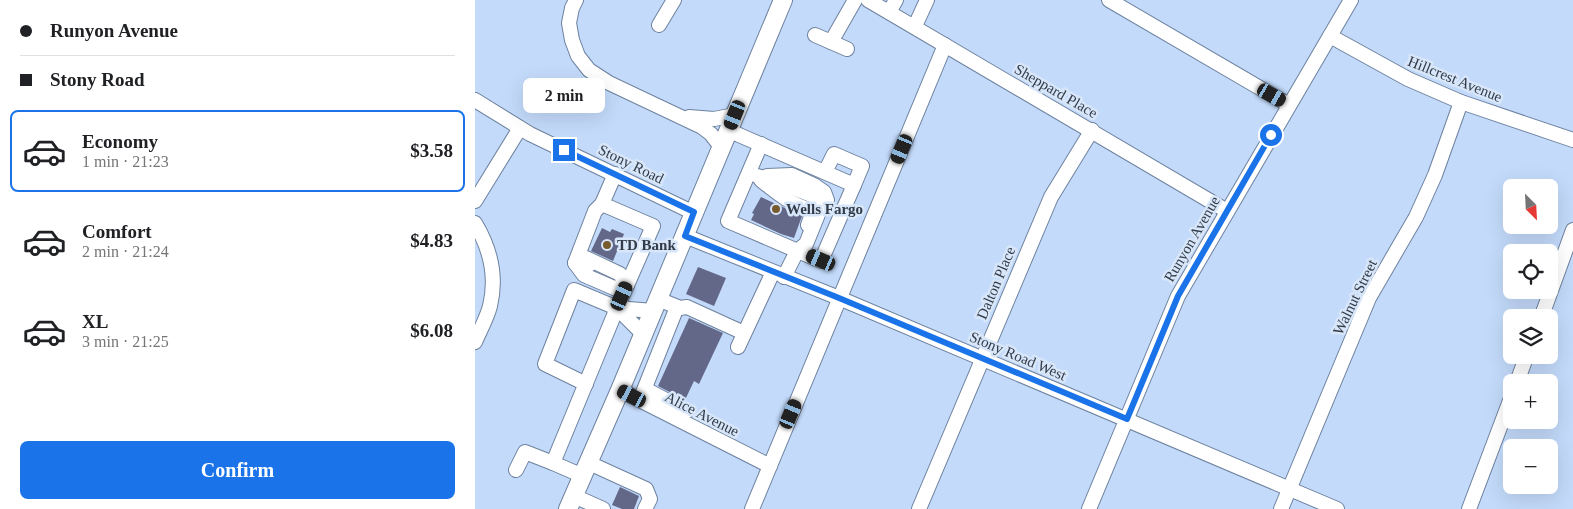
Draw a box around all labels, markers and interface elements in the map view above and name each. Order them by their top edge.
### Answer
text: Runyon Avenue [50,20,178,41]
street label: Hillcrest Avenue [1406,53,1505,105]
street label: Sheppard Place [1012,61,1101,121]
text: Stony Road [50,69,145,90]
callout: 2 min [523,78,605,112]
car [1255,81,1288,109]
text: 2 min [545,87,583,104]
car [722,98,747,132]
route start [1260,124,1282,146]
icon: car [22,129,67,174]
text: Economy [82,131,158,152]
car [889,132,914,166]
route end [553,139,575,161]
text: $3.58 [410,140,453,161]
street label: Stony Road [596,141,667,187]
text: 1 min · 21:23 [82,153,169,170]
north arrow [1503,179,1557,234]
map controls [1503,179,1558,494]
street label: Runyon Avenue [1161,193,1223,285]
place label: Wells Fargo [786,201,863,217]
marker: Wells Fargo [770,203,782,215]
icon: car [22,219,67,264]
text: Comfort [82,221,152,242]
text: $4.83 [410,230,453,251]
place label: TD Bank [617,237,676,253]
marker: TD Bank [601,239,613,251]
text: 2 min · 21:24 [82,243,169,260]
street label: Dalton Place [974,244,1019,322]
button: locate [1503,244,1558,299]
car [804,247,837,273]
street label: Walnut Street [1330,256,1380,337]
car [609,279,634,313]
icon: car [22,309,67,354]
button: layers [1503,309,1558,364]
text: XL [82,311,108,332]
text: $6.08 [410,320,453,341]
street label: Stony Road West [967,328,1070,384]
text: 3 min · 21:25 [82,333,169,350]
button: + [1503,374,1558,429]
car [615,383,648,409]
street label: Alice Avenue [662,388,742,440]
car [778,397,803,431]
button: − [1503,439,1558,494]
button: Confirm [20,441,455,499]

